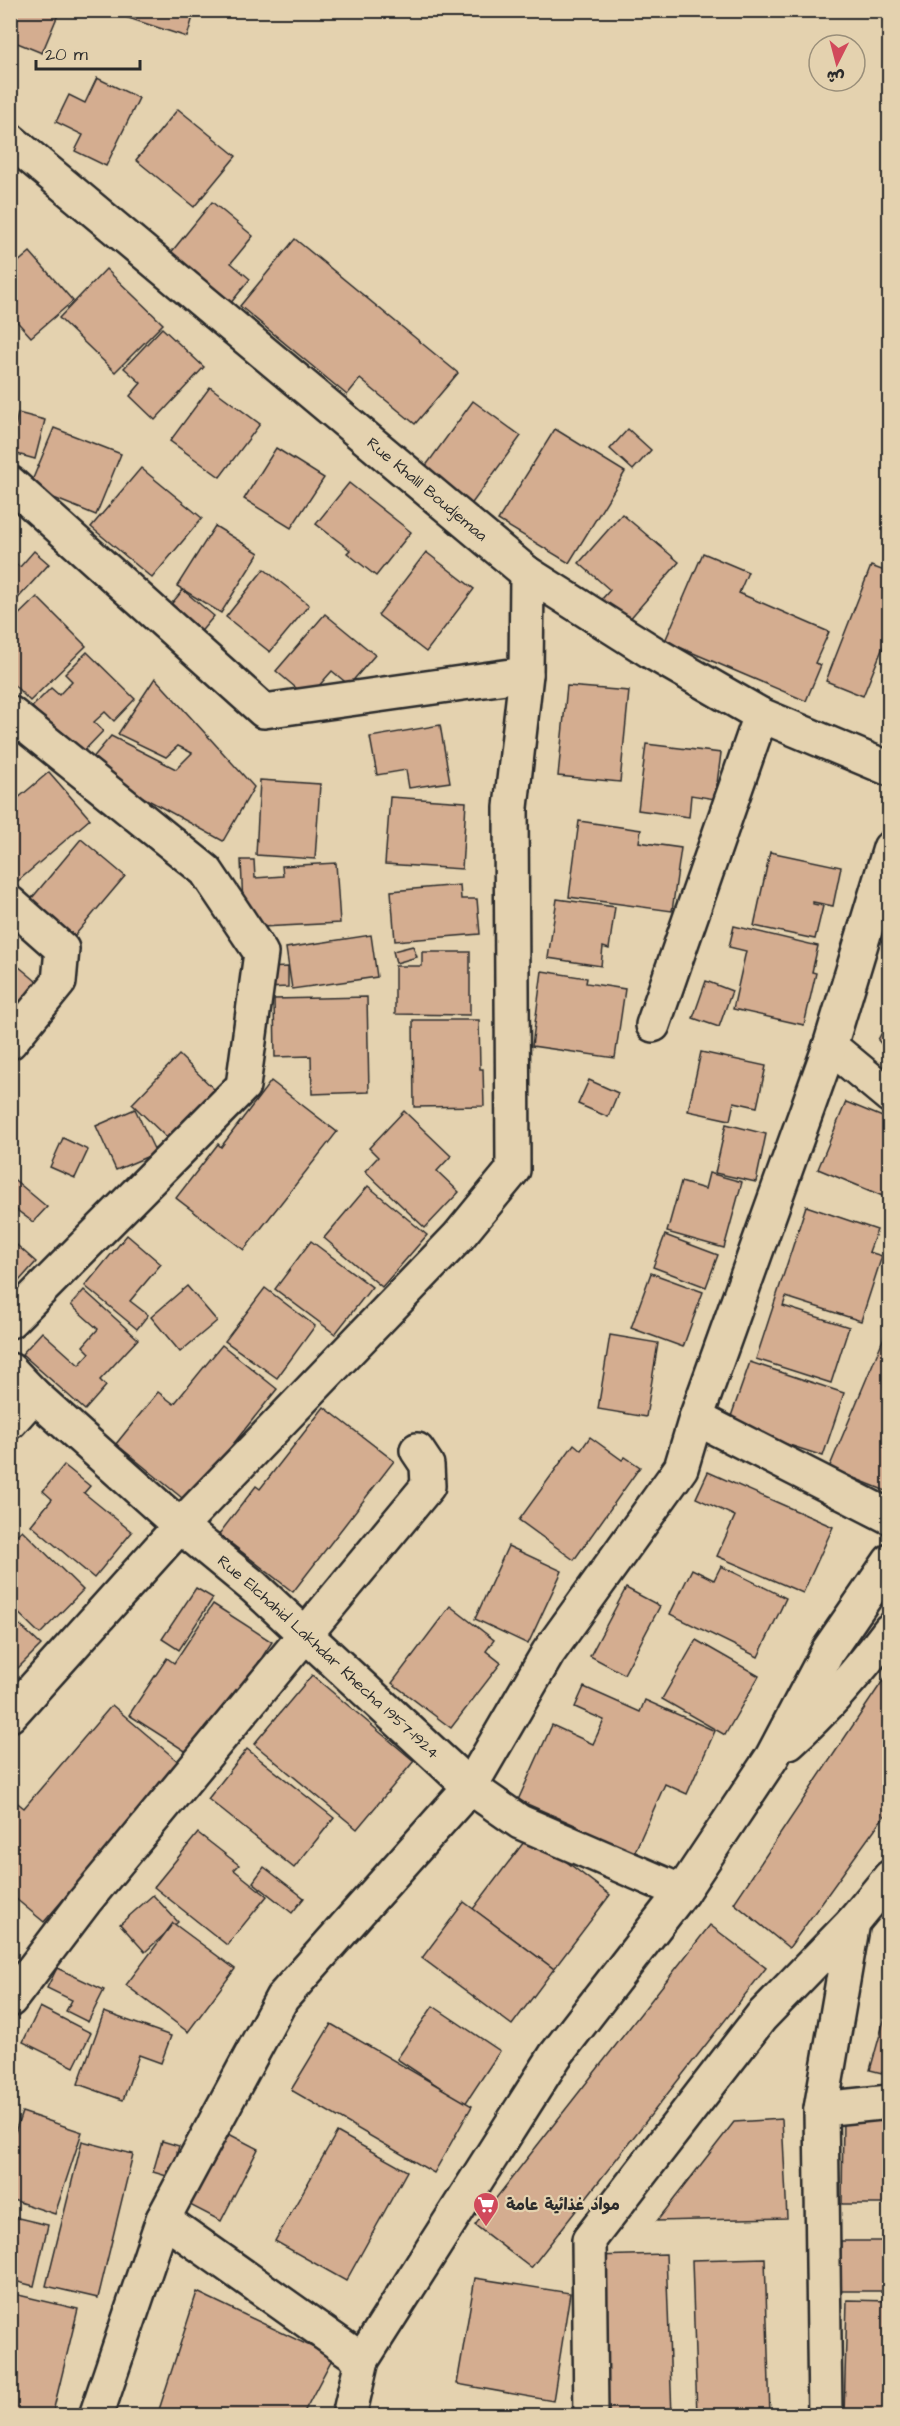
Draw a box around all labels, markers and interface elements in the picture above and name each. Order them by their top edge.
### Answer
scale bar [36,33,140,71]
north arrow [807,33,867,93]
text: 20 m [45,42,88,67]
text: ش [826,65,845,89]
street label: Rue Khalil Boudjemaa [362,432,492,546]
street label: Rue Elchahid Lakhdar Khecha 1957-1924 [213,1550,444,1764]
supermarket icon: مواد غذائية عامة [471,2190,501,2228]
place label: مواد غذائية عامة [506,2194,620,2216]

